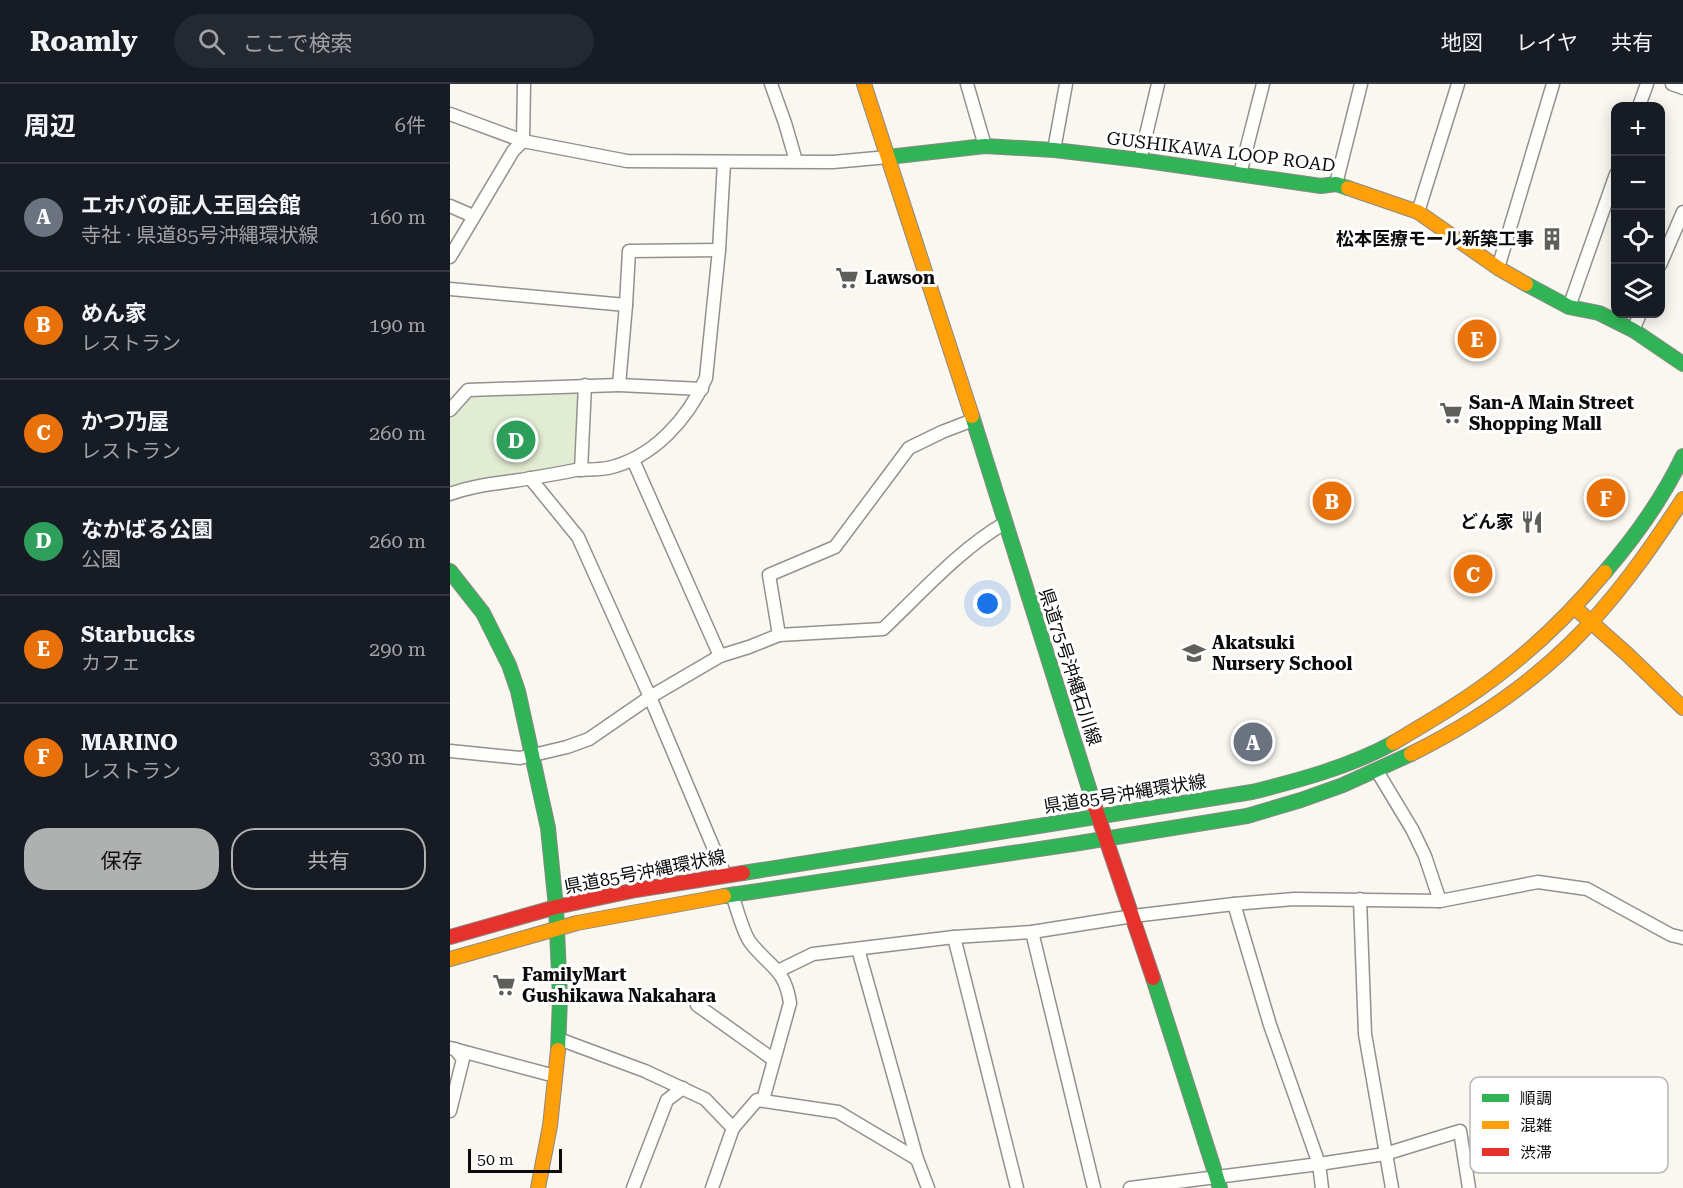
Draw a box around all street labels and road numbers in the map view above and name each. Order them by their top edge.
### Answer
street label: GUSHIKAWA LOOP ROAD [1106,127,1337,176]
street label: 県道75号沖縄石川線 [1035,586,1106,748]
street label: 県道85号沖縄環状線 [1042,770,1208,817]
street label: 県道85号沖縄環状線 [562,846,727,897]

